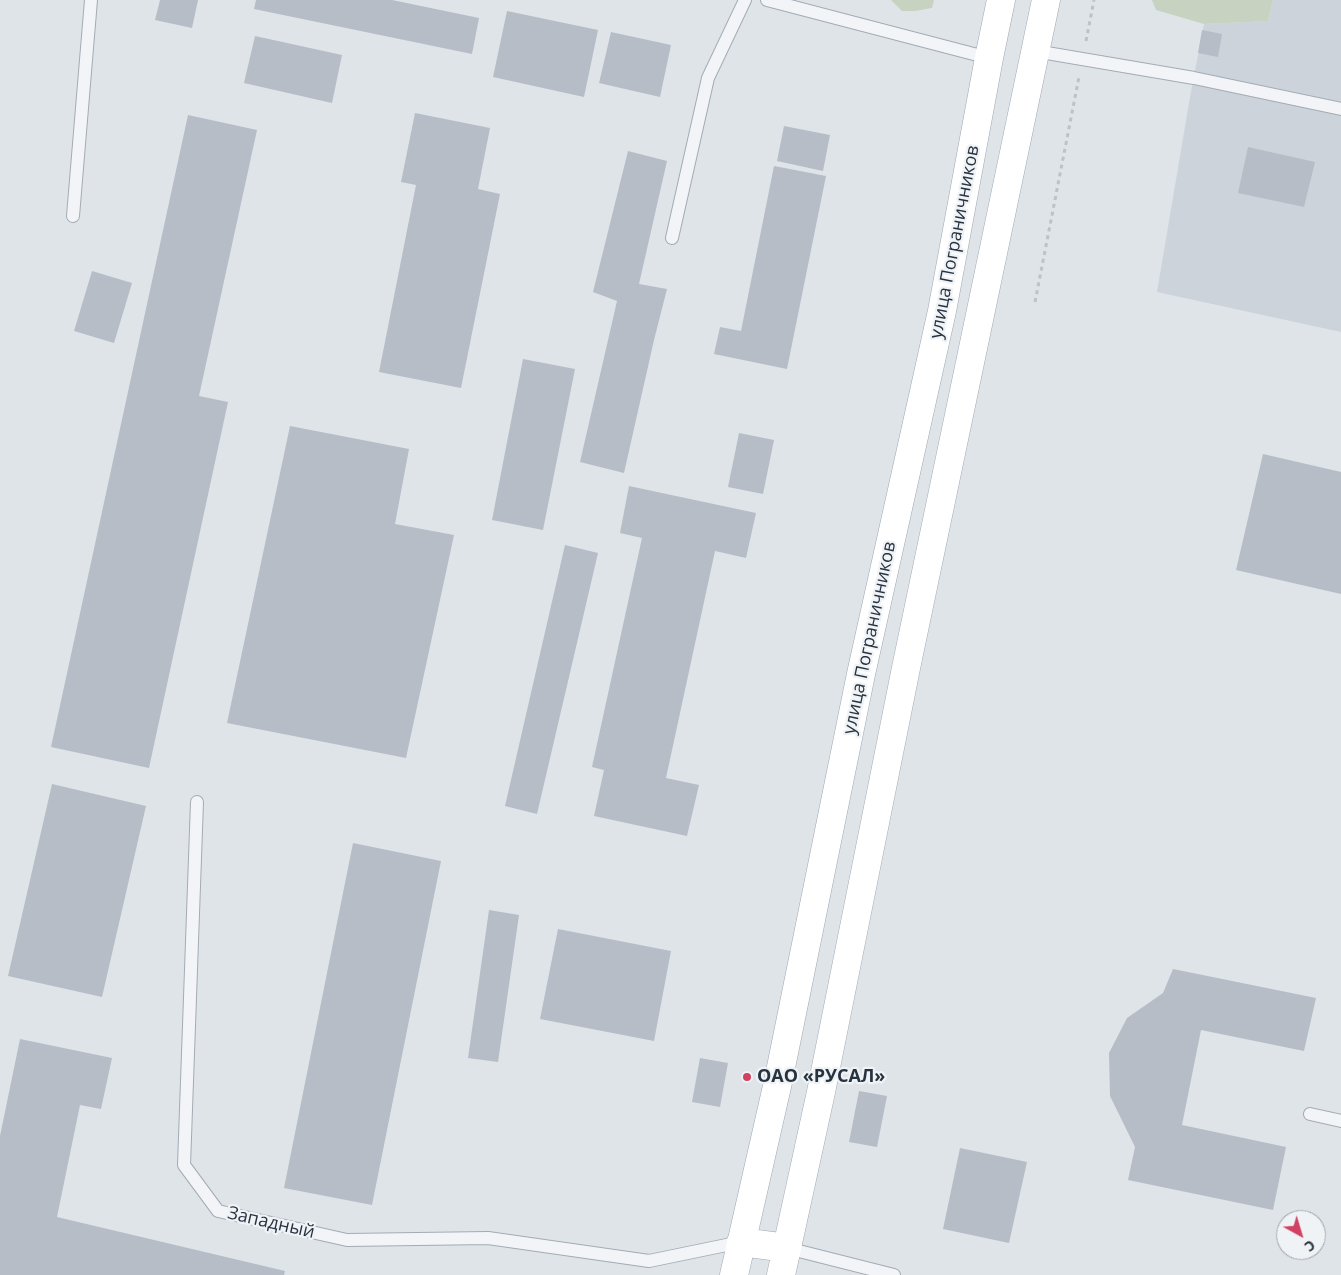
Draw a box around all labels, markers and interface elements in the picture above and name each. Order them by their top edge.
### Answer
street label: улица Пограничников [926,144,984,340]
street label: улица Пограничников [839,540,901,736]
place label: ОАО «РУСАЛ» [757,1066,885,1088]
marker: ОАО «РУСАЛ» [741,1071,753,1083]
street label: Западный [225,1203,317,1243]
north arrow [1276,1210,1326,1260]
text: С [1301,1236,1320,1256]

